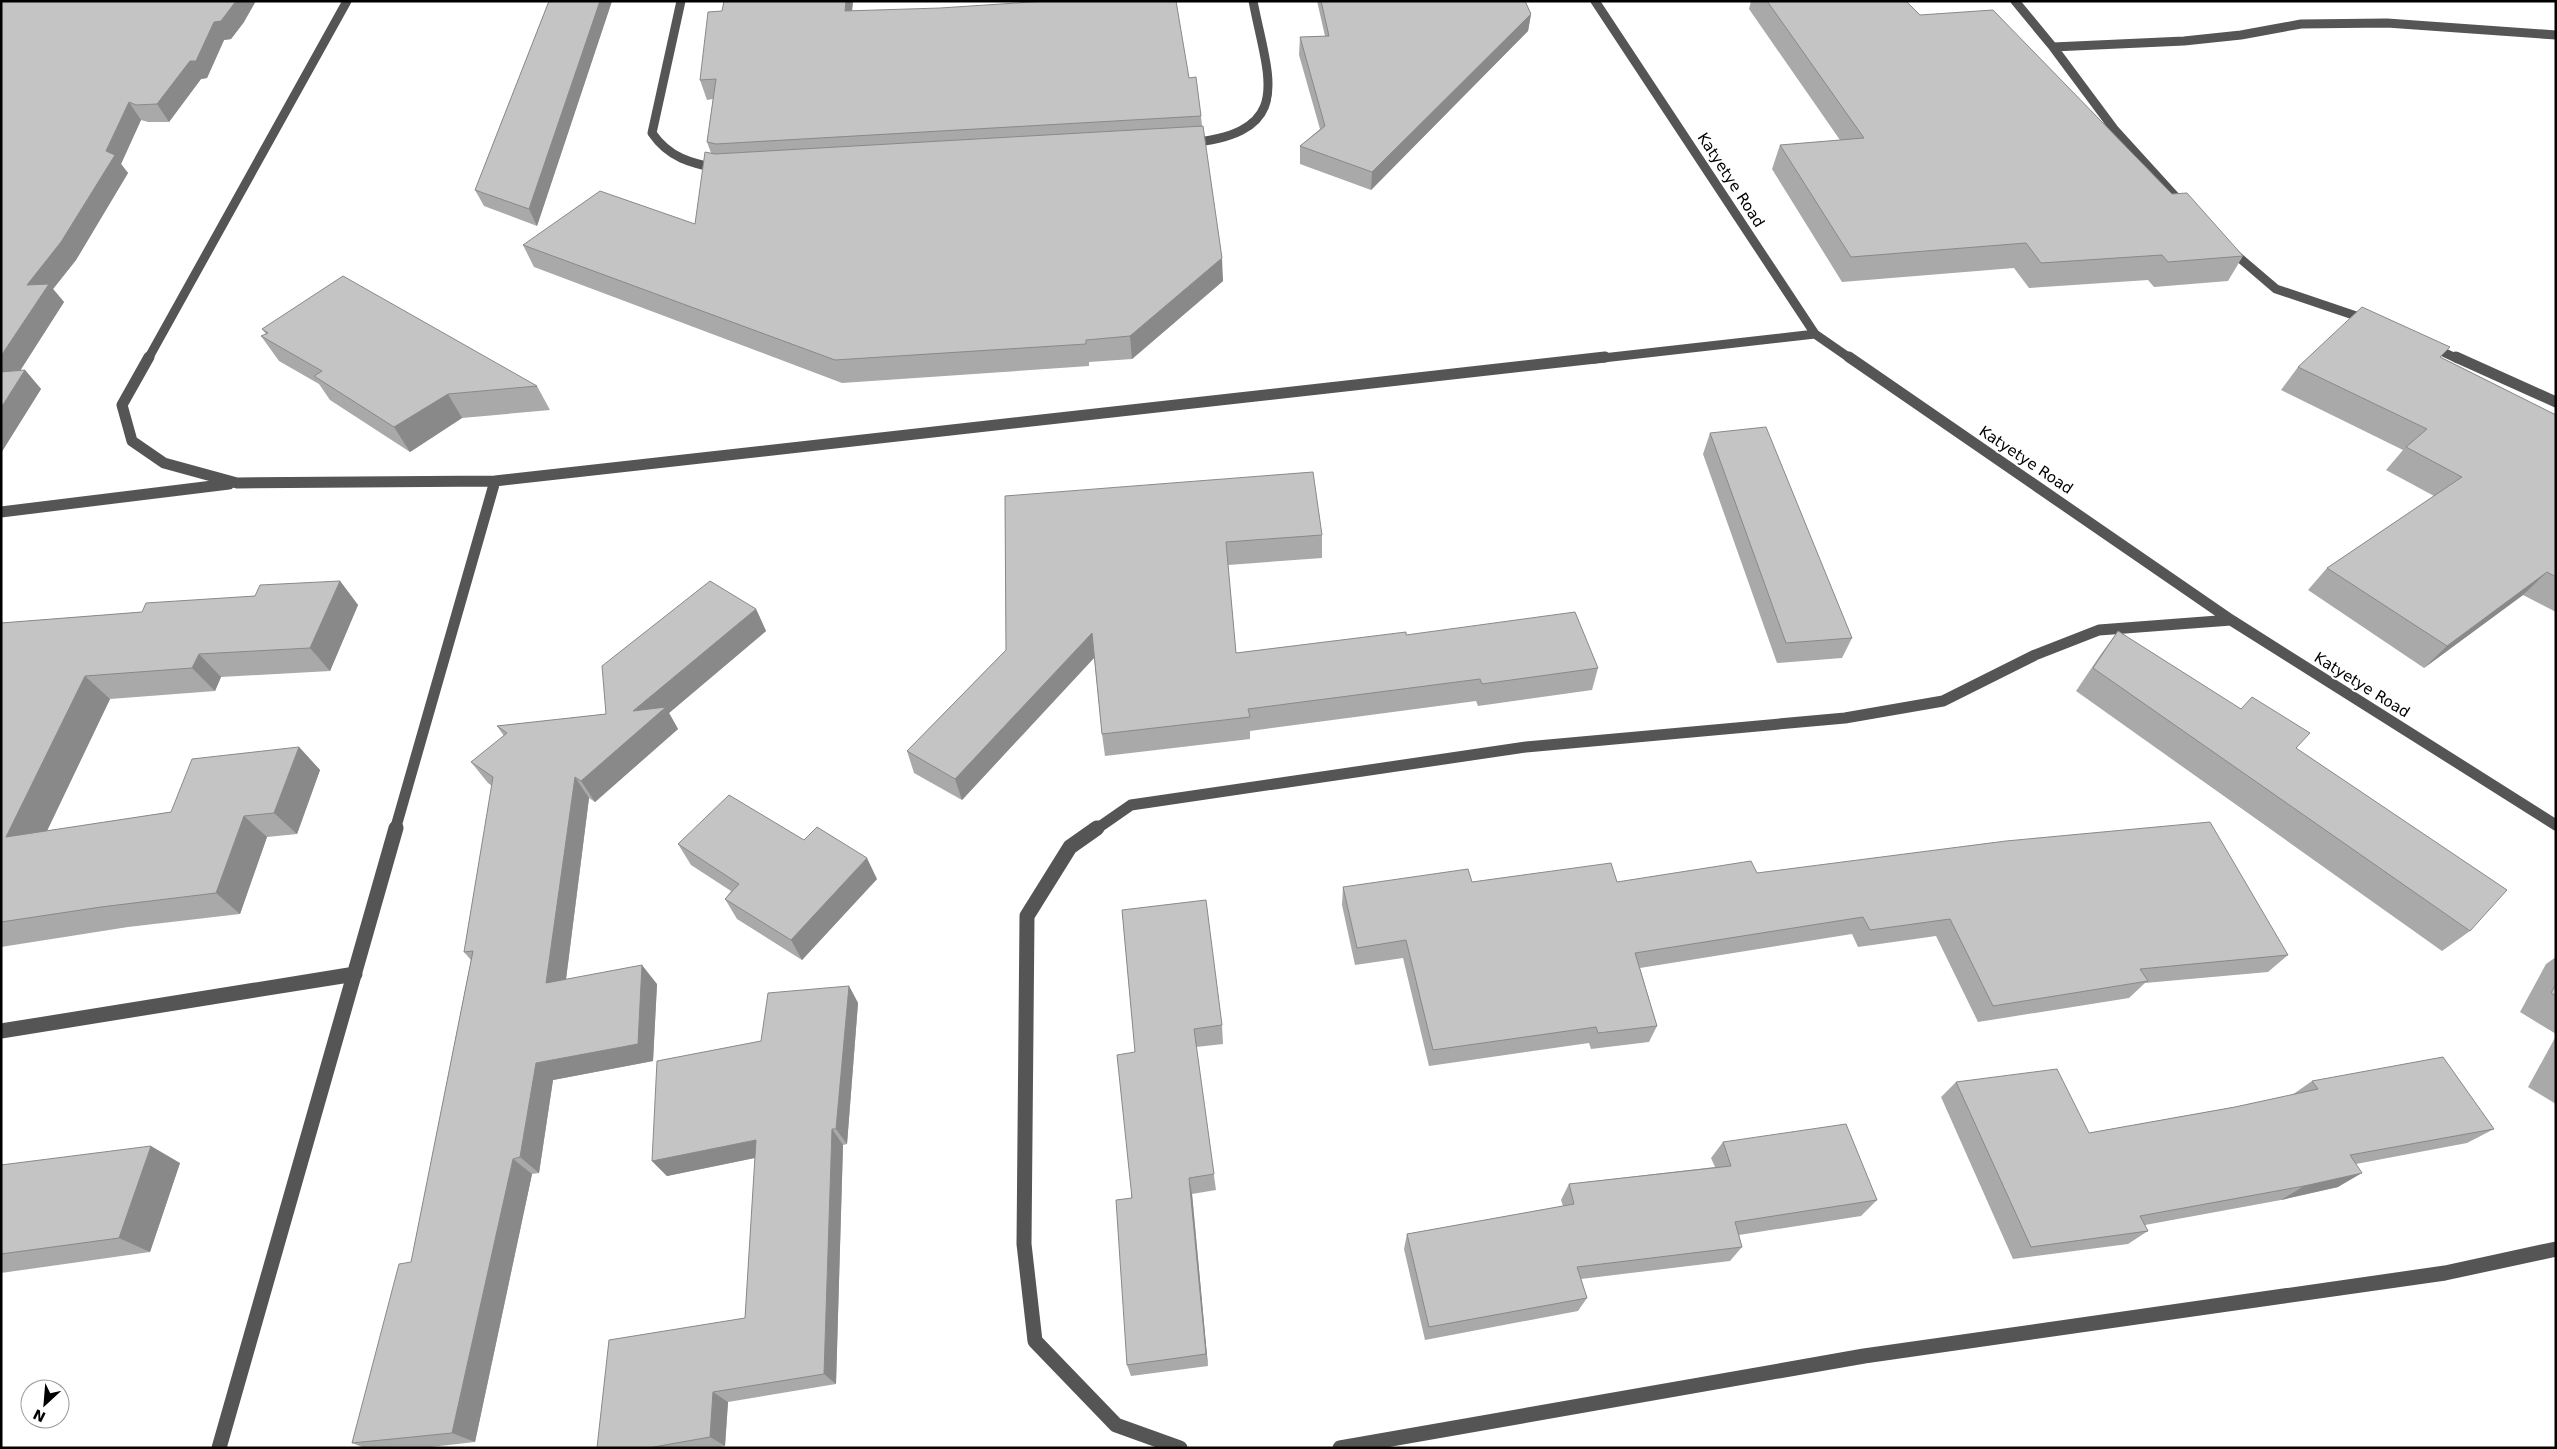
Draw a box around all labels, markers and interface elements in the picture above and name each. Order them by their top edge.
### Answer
street label: Katyetye Road [1694,129,1768,231]
street label: Katyetye Road [1976,422,2076,498]
street label: Katyetye Road [2311,648,2413,722]
north arrow [20,1379,70,1429]
text: N [31,1406,48,1425]

